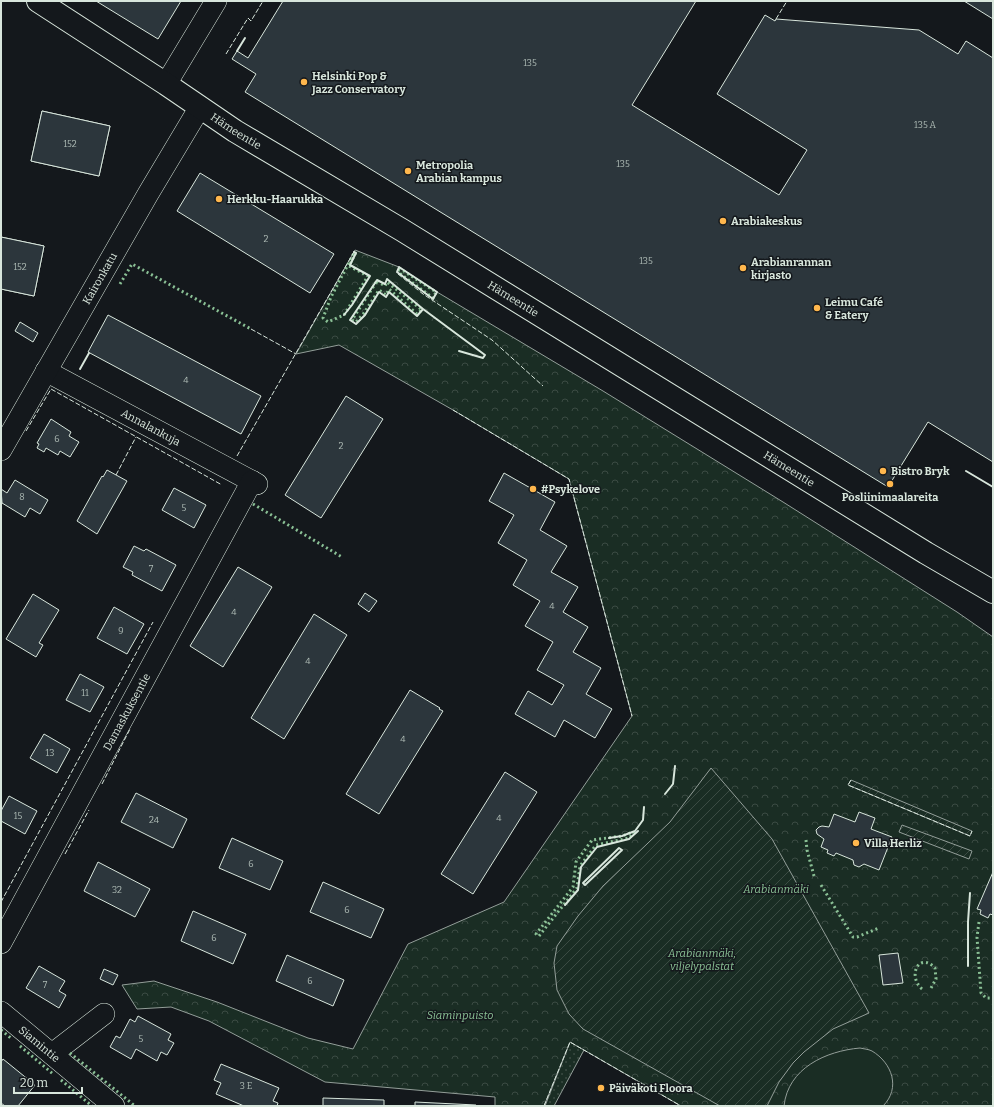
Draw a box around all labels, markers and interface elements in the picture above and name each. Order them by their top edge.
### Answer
house number: 135 [523,58,537,68]
place label: Helsinki Pop & Jazz Conservatory [311,70,407,96]
marker: Helsinki Pop & Jazz Conservatory [299,77,309,87]
street label: Hämeentie [208,110,264,152]
house number: 135 A [914,120,936,130]
house number: 152 [63,139,77,149]
place label: Metropolia Arabian kampus [416,159,503,185]
house number: 135 [616,159,630,169]
marker: Metropolia Arabian kampus [403,166,413,176]
place label: Herkku-Haarukka [227,193,324,206]
marker: Herkku-Haarukka [214,194,224,204]
place label: Arabiakeskus [731,215,803,228]
marker: Arabiakeskus [718,216,728,226]
house number: 2 [264,234,269,244]
street label: Kaironkatu [80,250,120,306]
house number: 135 [639,256,653,266]
place label: Arabianrannan kirjasto [751,256,831,282]
house number: 152 [13,262,27,272]
marker: Arabianrannan kirjasto [738,263,748,273]
street label: Hämeentie [486,278,541,319]
place label: Leimu Café & Eatery [825,296,883,322]
marker: Leimu Café & Eatery [812,303,822,313]
house number: 4 [183,375,189,385]
street label: Annalankuja [119,406,183,448]
house number: 6 [54,434,60,444]
house number: 2 [339,441,344,451]
street label: Hämeentie [761,448,817,489]
place label: Bistro Bryk [891,465,950,478]
marker: Bistro Bryk [878,466,888,476]
marker: Posliinimaalareita [885,479,895,489]
place label: #Psykelove [541,483,600,496]
marker: #Psykelove [528,484,538,494]
place label: Posliinimaalareita [842,491,939,504]
house number: 8 [19,492,25,502]
house number: 5 [182,503,187,513]
house number: 7 [149,564,154,574]
house number: 4 [549,601,555,611]
house number: 4 [231,607,237,617]
house number: 9 [118,626,124,636]
house number: 4 [305,656,311,666]
street label: Damaskuksentie [100,671,153,753]
house number: 11 [81,688,89,698]
house number: 4 [400,734,406,744]
house number: 13 [46,748,54,758]
house number: 15 [14,811,22,821]
house number: 4 [496,813,502,823]
house number: 24 [149,815,160,825]
place label: Villa Herliz [864,837,922,850]
marker: Villa Herliz [851,838,861,848]
house number: 6 [248,859,254,869]
park label: Arabianmäki [742,883,809,896]
house number: 32 [112,885,122,895]
house number: 6 [344,905,350,915]
house number: 6 [211,933,217,943]
park label: Arabianmäki, viljelypalstat [667,947,736,973]
house number: 6 [307,976,313,986]
house number: 7 [43,980,48,990]
park label: Siaminpuisto [427,1009,493,1022]
street label: Siamintie [16,1023,63,1065]
house number: 5 [139,1034,144,1044]
scale bar [14,1069,82,1095]
text: 20 m [20,1076,49,1090]
house number: 3 E [240,1081,252,1091]
place label: Päiväkoti Floora [609,1082,693,1095]
marker: Päiväkoti Floora [596,1083,606,1093]

